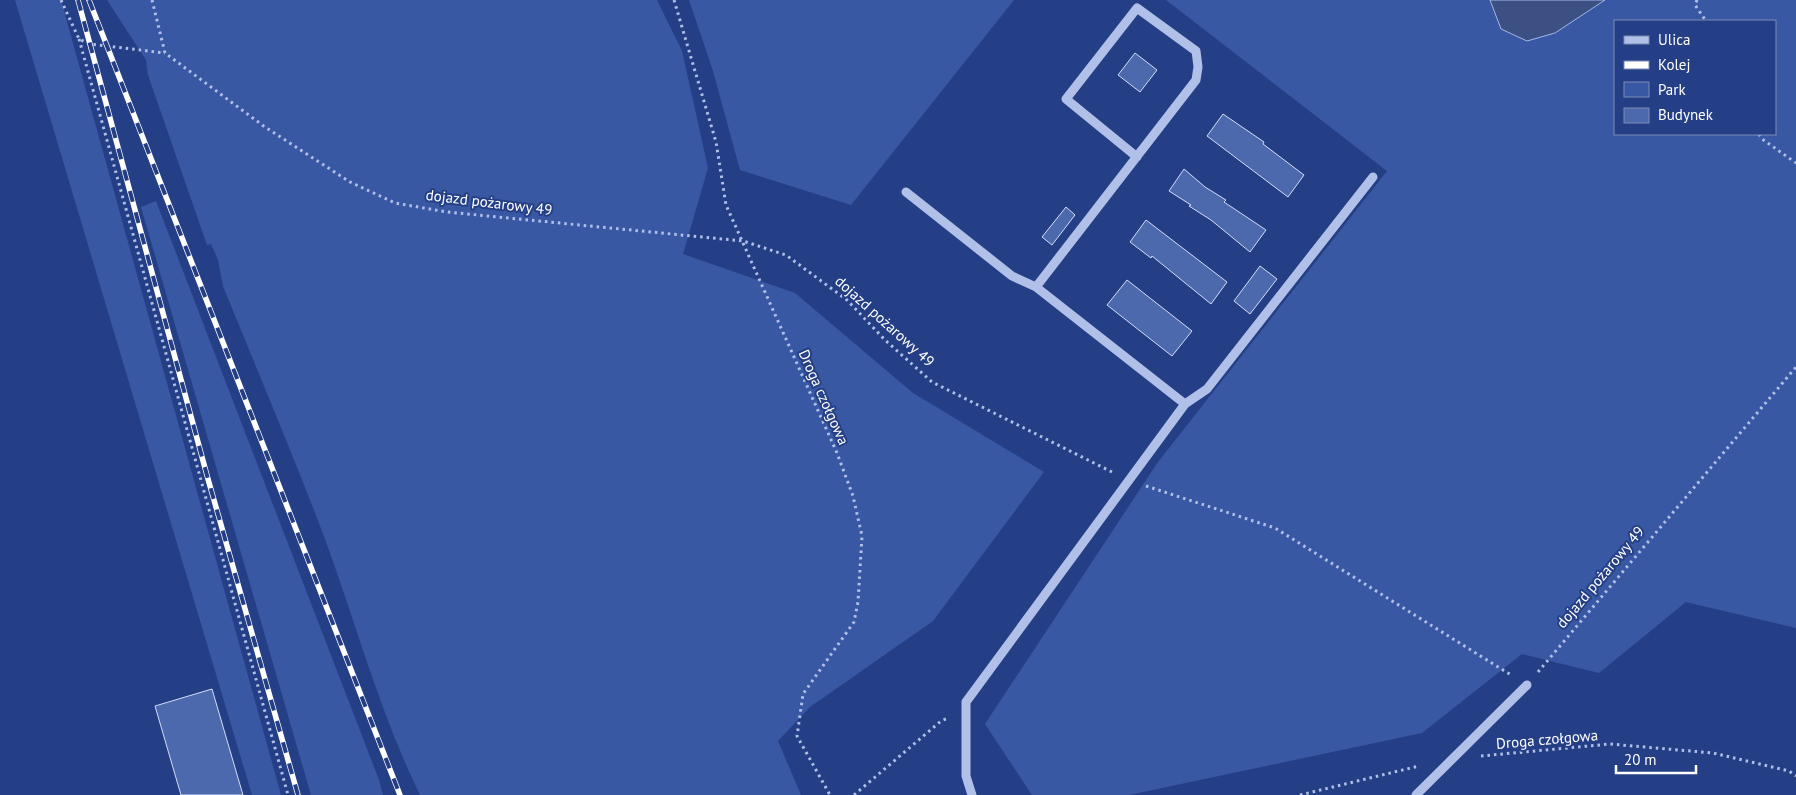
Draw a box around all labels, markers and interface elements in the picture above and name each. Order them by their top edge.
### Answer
legend [1614,20,1776,135]
text: Ulica [1658,30,1690,49]
text: Kolej [1658,55,1690,74]
text: Park [1658,80,1686,99]
text: Budynek [1658,105,1714,124]
street label: dojazd pożarowy 49 [425,185,553,219]
street label: dojazd pożarowy 49 [831,271,939,371]
street label: Droga czołgowa [795,346,853,448]
street label: dojazd pożarowy 49 [1552,522,1648,632]
street label: Droga czołgowa [1495,725,1599,753]
scale bar [1616,742,1696,774]
text: 20 m [1624,750,1657,769]

